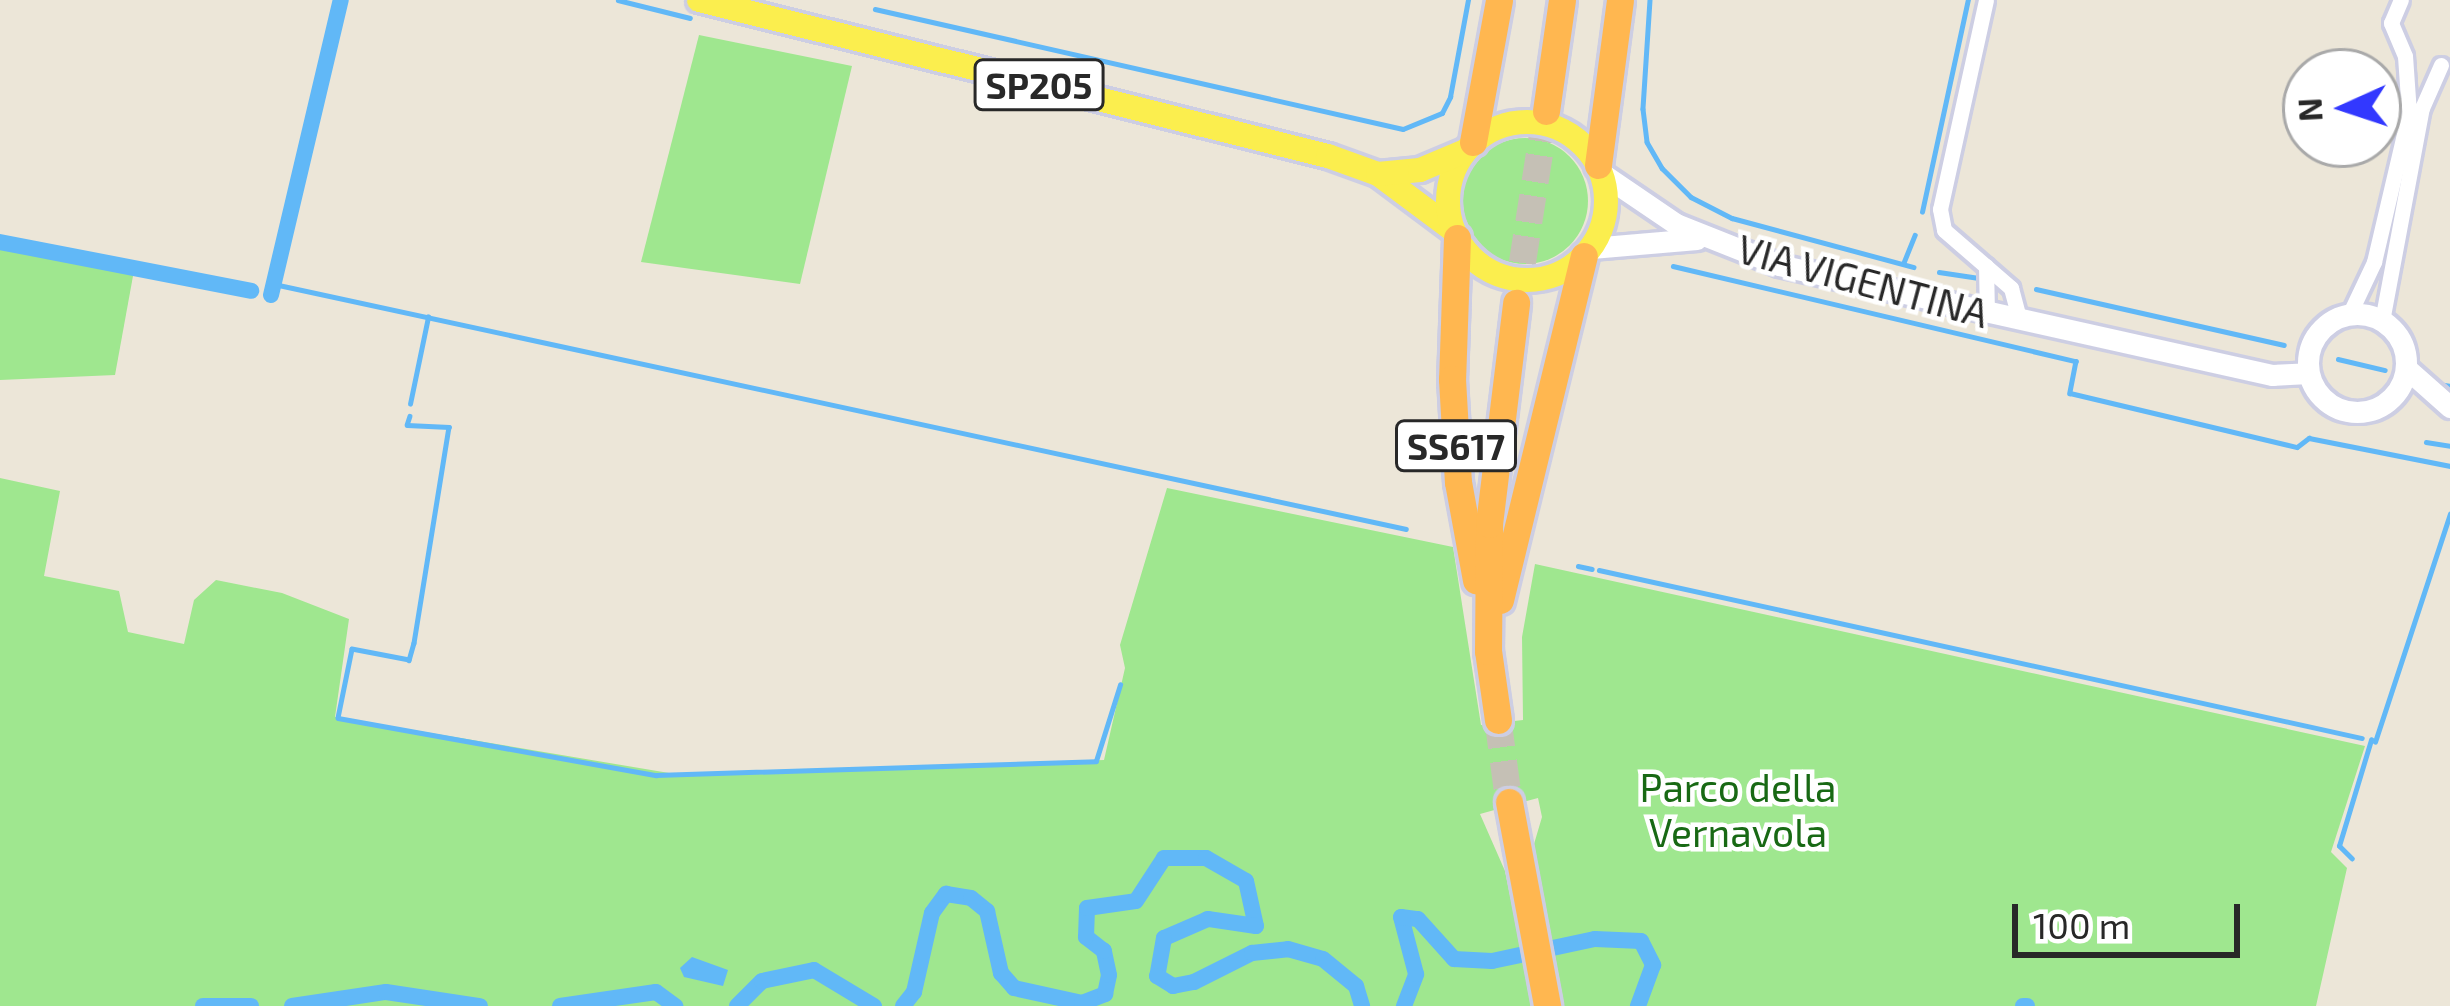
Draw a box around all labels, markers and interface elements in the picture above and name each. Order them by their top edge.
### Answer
north arrow [2282,48,2402,168]
road number: SP205 [973,55,1105,115]
text: N [2288,97,2330,123]
street label: VIA VIGENTINA [1732,225,1994,337]
road number: SS617 [1393,416,1519,476]
park label: Parco della Vernavola [1640,765,1836,856]
scale bar [2018,880,2246,954]
text: 100 m [2033,903,2130,946]

